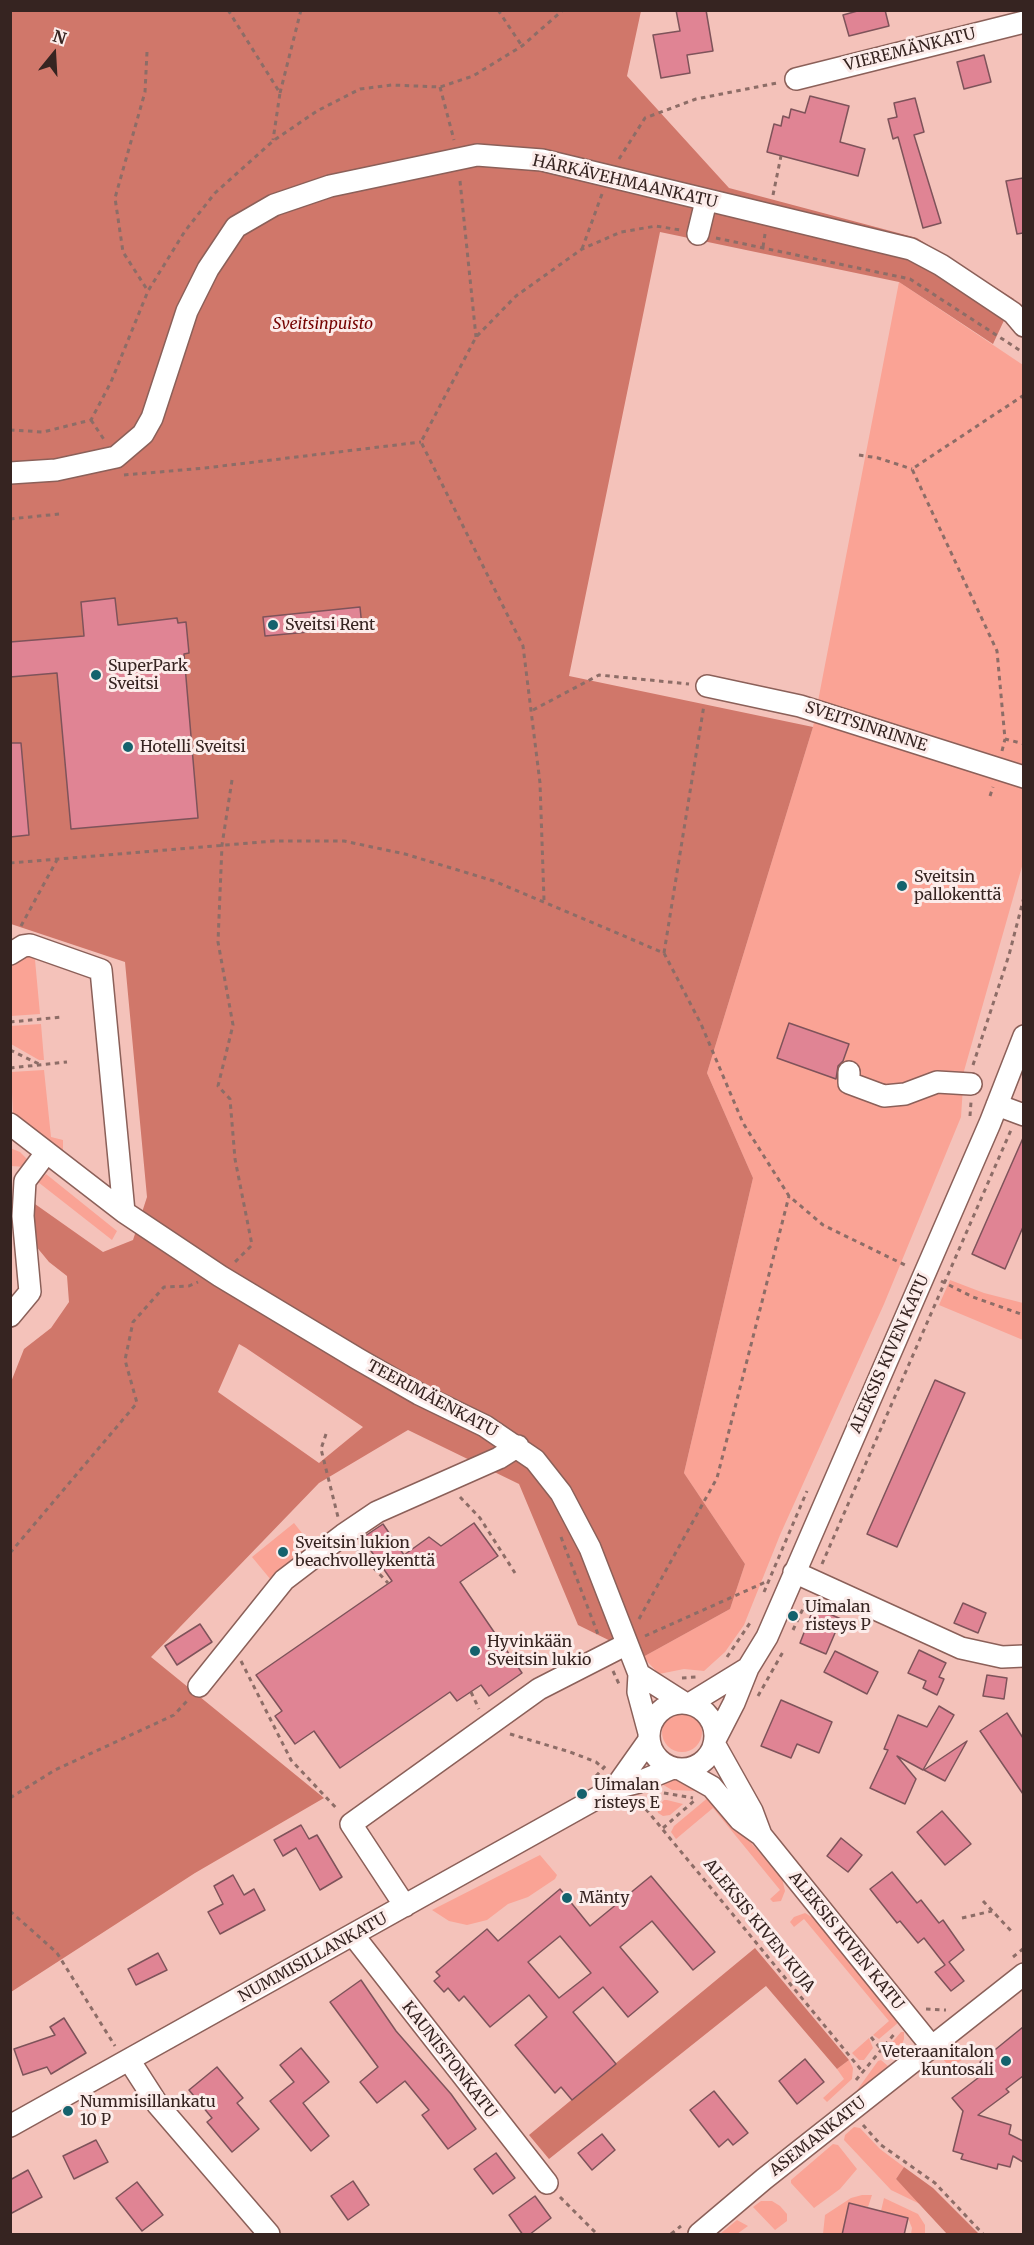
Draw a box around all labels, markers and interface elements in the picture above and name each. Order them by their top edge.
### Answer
north arrow [24,24,84,84]
street label: VIEREMÄNKATU [842,24,978,76]
text: N [50,25,69,48]
street label: HÄRKÄVEHMAANKATU [531,151,719,213]
park label: Sveitsinpuisto [273,314,373,334]
place label: Sveitsi Rent [285,615,375,635]
marker: Sveitsi Rent [266,618,280,632]
place label: SuperPark Sveitsi [108,656,188,694]
marker: SuperPark Sveitsi [89,668,103,682]
street label: SVEITSINRINNE [802,698,930,756]
place label: Hotelli Sveitsi [140,737,246,757]
marker: Hotelli Sveitsi [121,740,135,754]
place label: Sveitsin pallokenttä [914,867,1001,905]
marker: Sveitsin pallokenttä [895,879,909,893]
street label: ALEKSIS KIVEN KATU [846,1272,934,1436]
street label: TEERIMÄENKATU [364,1357,500,1441]
place label: Sveitsin lukion beachvolleykenttä [295,1533,435,1571]
marker: Sveitsin lukion beachvolleykenttä [276,1545,290,1559]
place label: Uimalan risteys P [805,1597,871,1635]
marker: Uimalan risteys P [786,1609,800,1623]
place label: Hyvinkään Sveitsin lukio [487,1632,591,1670]
marker: Hyvinkään Sveitsin lukio [468,1644,482,1658]
place label: Uimalan risteys E [594,1775,660,1813]
marker: Uimalan risteys E [575,1787,589,1801]
street label: ALEKSIS KIVEN KUJA [699,1855,819,1997]
street label: ALEKSIS KIVEN KATU [784,1868,908,2014]
place label: Mänty [579,1888,629,1908]
marker: Mänty [560,1891,574,1905]
street label: NUMMISILLANKATU [235,1909,391,2007]
street label: KAUNISTONKATU [398,1998,500,2122]
place label: Veteraanitalon kuntosali [882,2042,994,2080]
marker: Veteraanitalon kuntosali [999,2054,1013,2068]
place label: Nummisillankatu 10 P [80,2092,216,2130]
street label: ASEMANKATU [766,2093,870,2181]
marker: Nummisillankatu 10 P [61,2104,75,2118]

